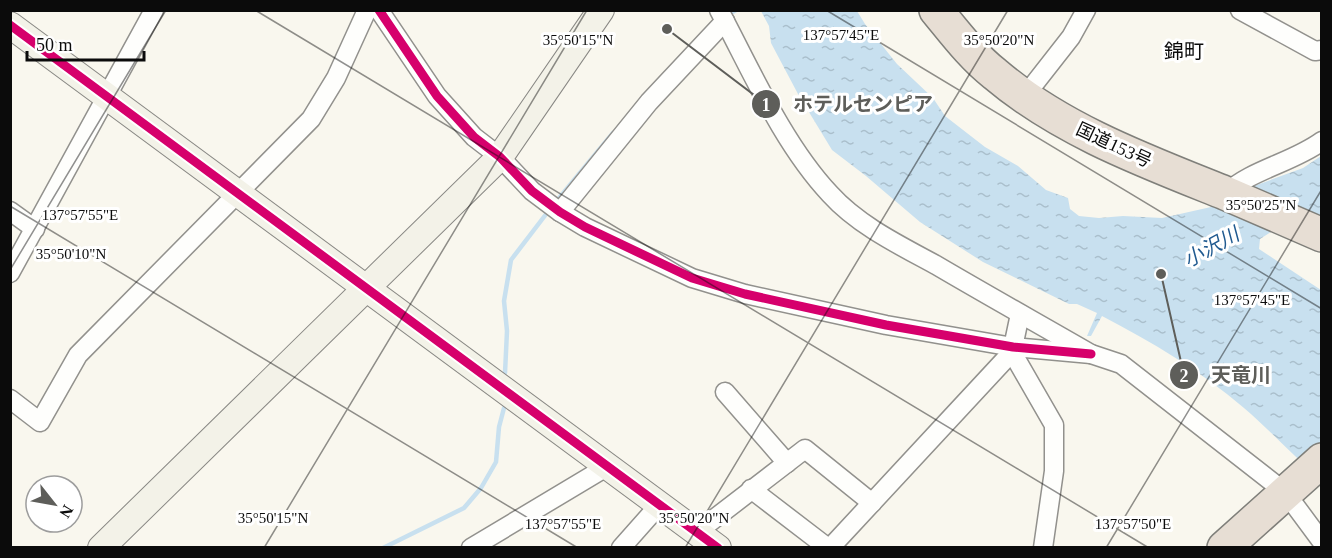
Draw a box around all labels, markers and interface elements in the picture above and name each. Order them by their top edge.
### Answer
scale bar [27,24,144,62]
text: 137°57'45"E [803,27,879,43]
text: 35°50'15"N [543,32,613,48]
text: 35°50'20"N [964,32,1034,48]
text: 50 m [36,35,73,55]
district label: 錦町 [1164,40,1204,62]
callout: ホテルセンピア [751,85,945,123]
text: ホテルセンピア [793,93,933,115]
text: 1 [762,95,771,115]
street label: 国道153号 [1073,119,1155,171]
text: 35°50'25"N [1226,197,1296,213]
text: 137°57'55"E [42,207,118,223]
water label: 小沢川 [1179,222,1244,271]
text: 35°50'10"N [36,246,106,262]
text: 137°57'45"E [1214,292,1290,308]
callout: 天竜川 [1169,356,1283,394]
text: 天竜川 [1211,364,1271,386]
text: 2 [1180,366,1189,386]
north arrow [24,474,84,534]
text: N [56,502,77,521]
text: 35°50'15"N [238,510,308,526]
text: 35°50'20"N [659,510,729,526]
text: 137°57'55"E [525,516,601,532]
text: 137°57'50"E [1095,516,1171,532]

